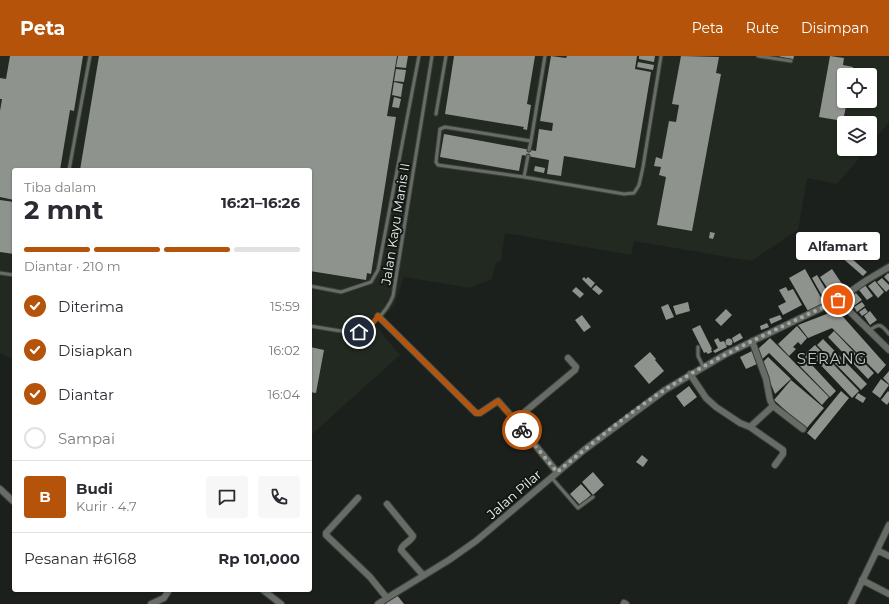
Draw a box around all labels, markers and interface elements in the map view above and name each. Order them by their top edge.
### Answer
text: Peta [20,17,65,40]
text: Peta [692,19,724,37]
text: Rute [746,19,779,37]
text: Disimpan [801,19,869,37]
map controls [837,68,877,156]
button: locate [837,68,877,108]
button: layers [837,116,877,156]
street label: Jalan Kayu Manis II [377,162,413,287]
text: Tiba dalam [24,179,96,195]
text: 16:21–16:26 [221,193,300,212]
text: 2 mnt [24,194,103,226]
callout: Alfamart [796,232,880,260]
text: Alfamart [808,238,868,254]
text: Diantar · 210 m [24,258,121,274]
pin [821,283,855,317]
icon: bag [827,289,849,311]
icon: check [24,295,46,317]
text: Diterima [58,297,124,316]
text: 15:59 [270,298,300,314]
pin [342,315,376,349]
icon: home [348,321,370,343]
icon: check [24,339,46,361]
text: Disiapkan [58,341,133,360]
text: 16:02 [269,342,300,358]
district label: SERANG [797,349,867,368]
icon: check [24,383,46,405]
text: Diantar [58,385,114,404]
text: 16:04 [267,386,300,402]
courier [502,410,542,450]
icon: bike [511,419,533,441]
text: Sampai [58,429,115,448]
street label: Jalan Pilar [483,466,544,523]
button: chat [206,476,248,518]
button: phone [258,476,300,518]
text: Budi [76,479,113,498]
text: B [39,487,51,506]
text: Kurir · 4.7 [76,498,137,514]
text: Pesanan #6168 [24,549,137,568]
text: Rp 101,000 [218,549,300,568]

